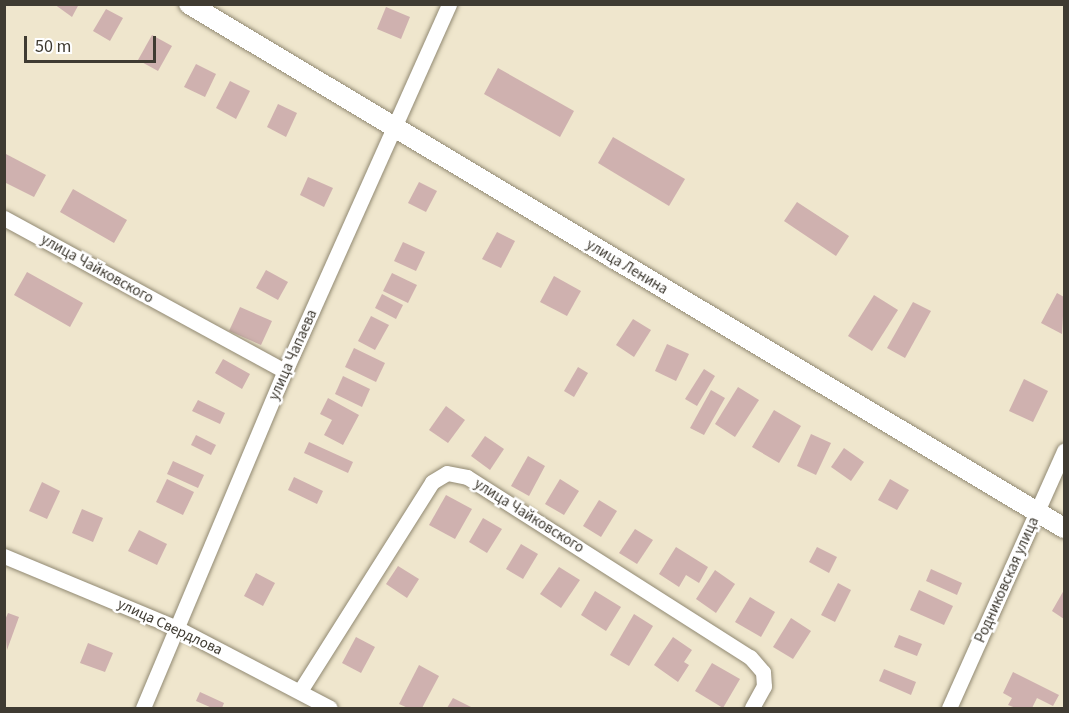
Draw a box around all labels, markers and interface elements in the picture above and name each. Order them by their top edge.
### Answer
scale bar [27,24,159,62]
text: 50 m [35,34,71,59]
street label: улица Чайковского [38,231,156,307]
street label: улица Ленина [583,236,671,298]
street label: улица Чапаева [265,307,321,403]
street label: улица Чайковского [471,475,587,557]
street label: Родниковская улица [971,514,1043,646]
street label: улица Свердлова [115,595,225,659]

